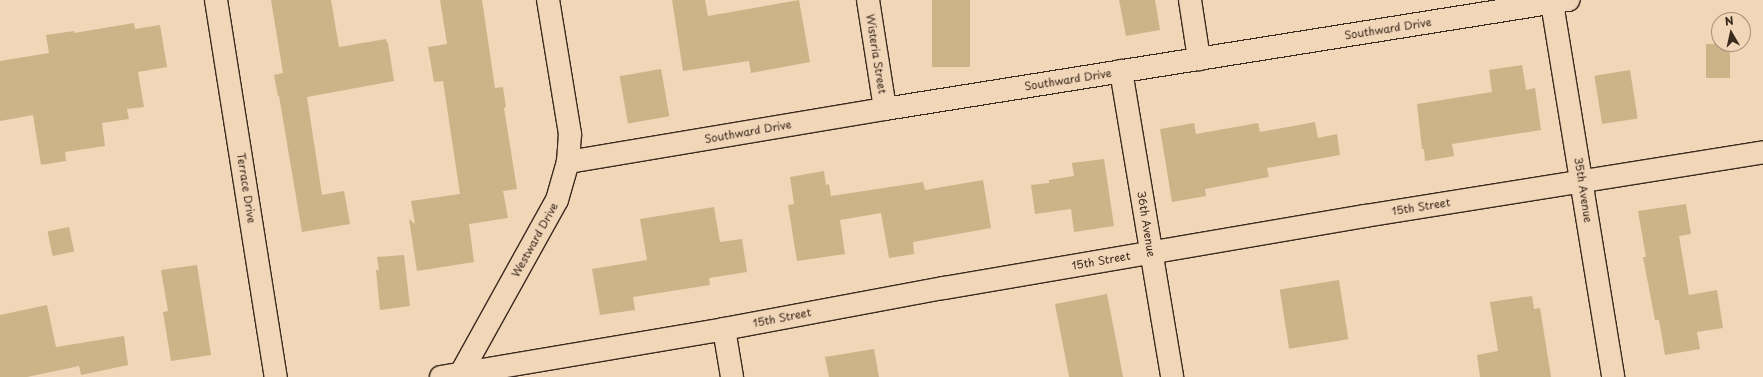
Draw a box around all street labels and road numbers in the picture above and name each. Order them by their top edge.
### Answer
street label: Wisteria Street [863,13,889,95]
street label: Southward Drive [1343,15,1433,43]
street label: Southward Drive [1023,66,1113,94]
street label: Southward Drive [703,118,793,146]
street label: Terrace Drive [234,152,258,224]
street label: 35th Avenue [1571,156,1595,224]
street label: 36th Avenue [1134,190,1158,258]
street label: 15th Street [1391,196,1451,218]
street label: Westward Drive [509,200,561,280]
street label: 15th Street [1071,249,1131,273]
street label: 15th Street [752,306,812,330]

